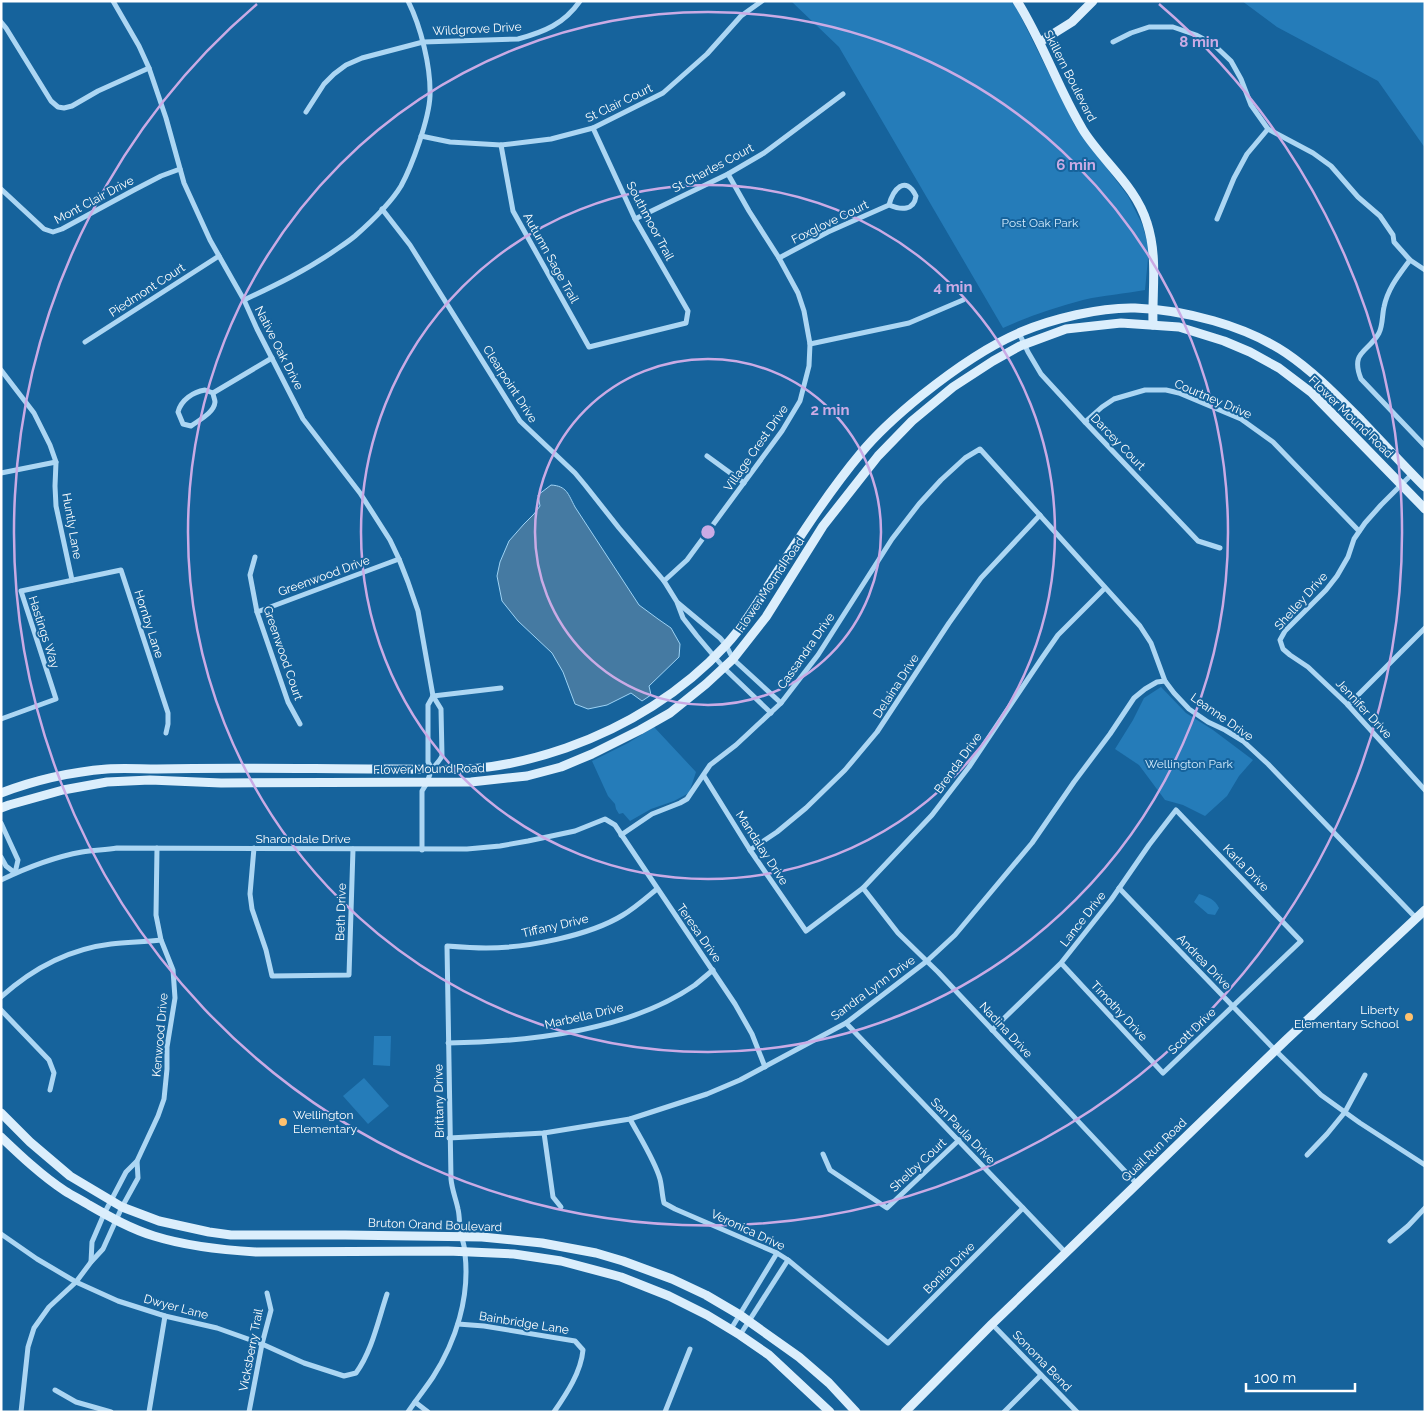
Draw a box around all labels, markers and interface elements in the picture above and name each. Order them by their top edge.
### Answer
street label: Wildgrove Drive [432,20,522,38]
street label: Skillern Boulevard [1041,28,1099,124]
text: 8 min [1179,33,1219,51]
street label: St Clair Court [583,81,655,125]
street label: St Charles Court [670,141,756,195]
text: 6 min [1056,156,1096,174]
street label: Mont Clair Drive [52,173,136,227]
street label: Southmoor Trail [623,179,677,264]
street label: Foxglove Court [789,197,871,247]
street label: Autumn Sage Trail [520,210,582,306]
park label: Post Oak Park [1002,216,1079,230]
street label: Piedmont Court [106,260,188,320]
text: 4 min [933,278,973,296]
street label: Native Oak Drive [252,304,306,392]
street label: Clearpoint Drive [480,343,540,425]
street label: Flower Mound Road [1306,373,1396,461]
street label: Courtney Drive [1172,376,1254,422]
text: 2 min [811,401,849,419]
street label: Village Crest Drive [721,402,791,494]
street label: Darcey Court [1088,411,1148,473]
street label: Huntly Lane [59,492,85,560]
centre of rings [699,523,717,541]
street label: Flower Mound Road [733,535,807,635]
street label: Greenwood Drive [276,553,372,599]
street label: Shelley Drive [1272,569,1330,633]
street label: Hornby Lane [131,588,167,660]
street label: Hastings Way [26,594,62,670]
street label: Greenwood Court [260,604,306,702]
street label: Cassandra Drive [775,610,837,692]
street label: Delaina Drive [870,651,922,721]
street label: Jennifer Drive [1333,677,1395,741]
street label: Leanne Drive [1188,690,1256,744]
street label: Brenda Drive [931,730,985,796]
park label: Wellington Park [1145,757,1234,771]
street label: Flower Mound Road [373,761,485,777]
street label: Mandalay Drive [733,808,791,888]
street label: Sharondale Drive [256,832,350,846]
street label: Karla Drive [1220,842,1272,894]
street label: Beth Drive [333,883,349,941]
street label: Lance Drive [1057,889,1109,949]
street label: Teresa Drive [674,901,724,965]
street label: Tiffany Drive [520,912,590,940]
street label: Andrea Drive [1174,931,1234,993]
street label: Sandra Lynn Drive [828,953,918,1023]
street label: Timothy Drive [1088,978,1150,1044]
street label: Kenwood Drive [149,992,171,1078]
street label: Nadina Drive [977,999,1035,1061]
street label: Marbella Drive [543,1000,625,1032]
place label: Liberty Elementary School [1294,1003,1400,1031]
street label: Scott Drive [1165,1005,1219,1057]
marker: Liberty Elementary School [1403,1011,1415,1023]
street label: Brittany Drive [431,1064,447,1138]
street label: San Paula Drive [928,1095,998,1167]
place label: Wellington Elementary [293,1108,357,1136]
street label: Quail Run Road [1119,1115,1189,1185]
marker: Wellington Elementary [277,1116,289,1128]
street label: Shelby Court [887,1135,949,1195]
street label: Veronica Drive [709,1207,787,1253]
street label: Bruton Orand Boulevard [368,1216,502,1234]
street label: Bonita Drive [920,1239,978,1297]
street label: Dwyer Lane [142,1292,210,1322]
street label: Vicksberry Trail [236,1307,266,1393]
street label: Bainbridge Lane [478,1309,570,1337]
street label: Sonoma Bend [1010,1328,1074,1394]
scale bar [1246,1360,1355,1392]
text: 100 m [1254,1369,1296,1387]

